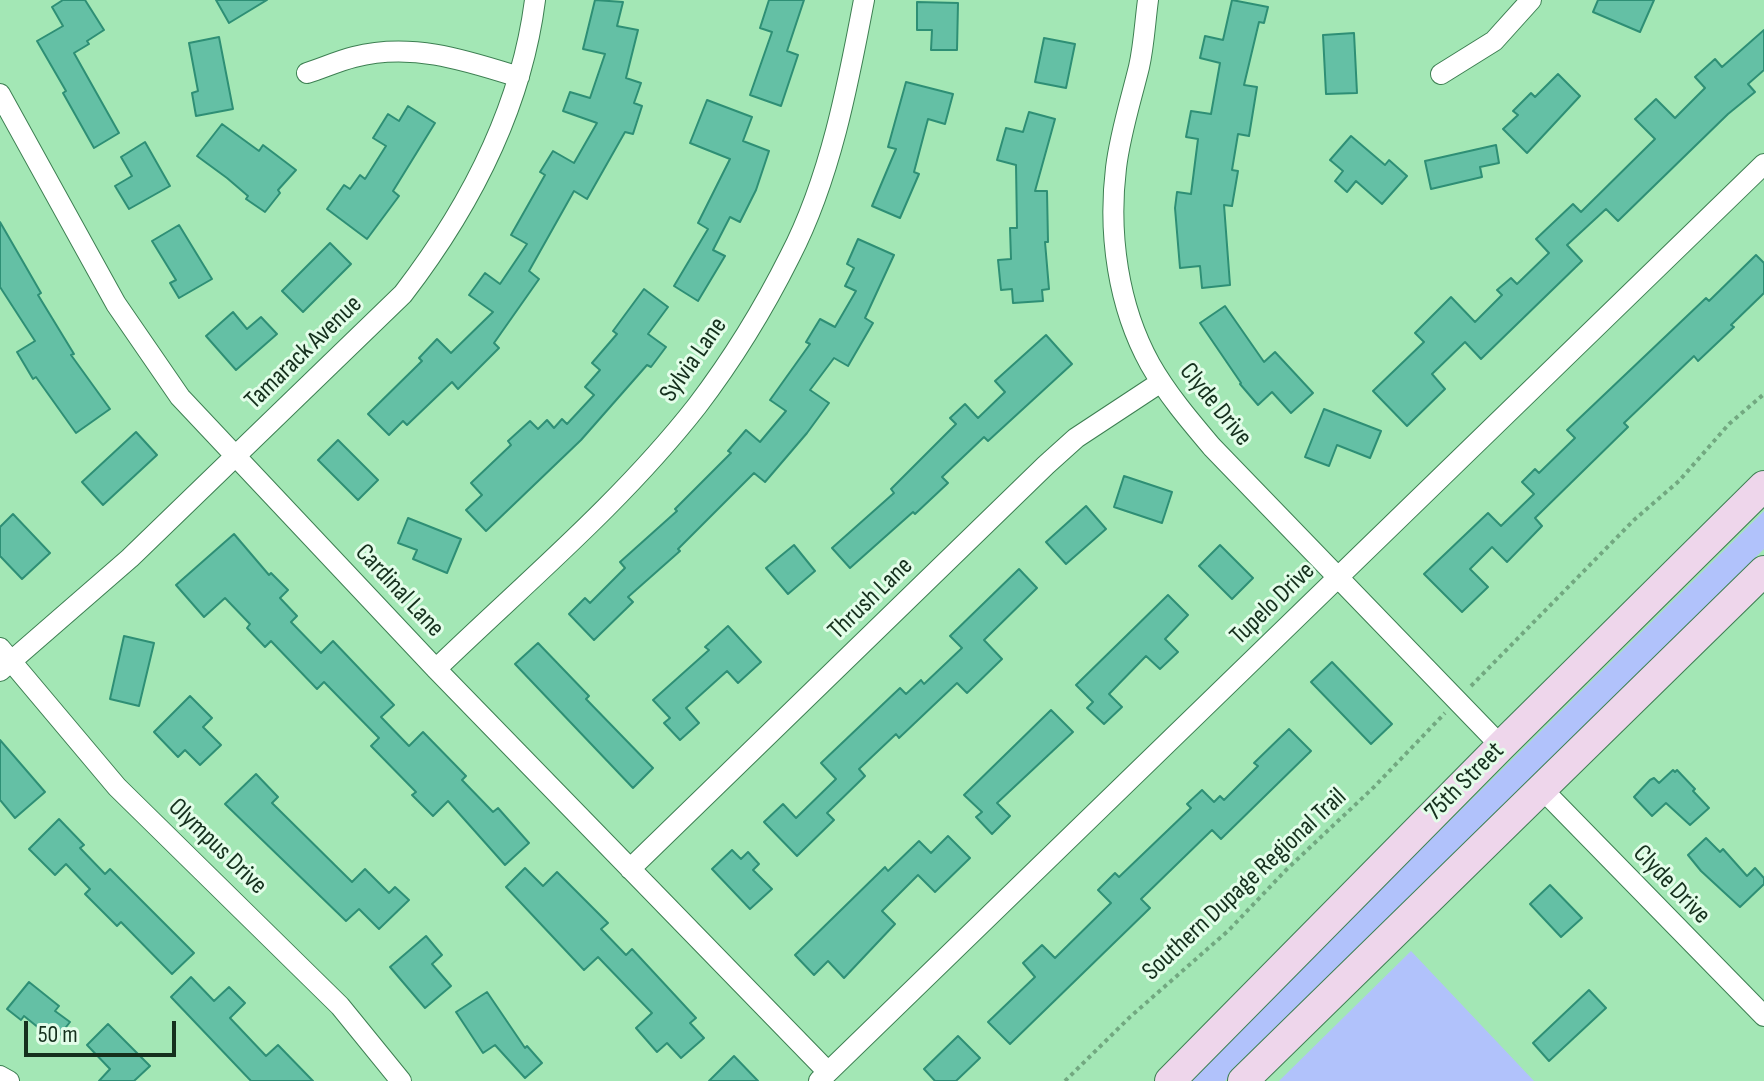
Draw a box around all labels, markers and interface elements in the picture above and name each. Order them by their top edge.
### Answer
street label: Tamarack Avenue [239,289,369,417]
street label: Sylvia Lane [654,312,734,408]
street label: Clyde Drive [1172,357,1258,453]
street label: Cardinal Lane [348,538,450,644]
street label: Thrush Lane [822,551,920,647]
street label: Tupelo Drive [1224,556,1322,652]
street label: 75th Street [1419,736,1511,828]
street label: Southern Dupage Regional Trail [1136,782,1354,988]
street label: Olympus Drive [161,792,273,902]
street label: Clyde Drive [1626,839,1716,931]
scale bar [28,1005,180,1055]
text: 50 m [38,1020,78,1049]

